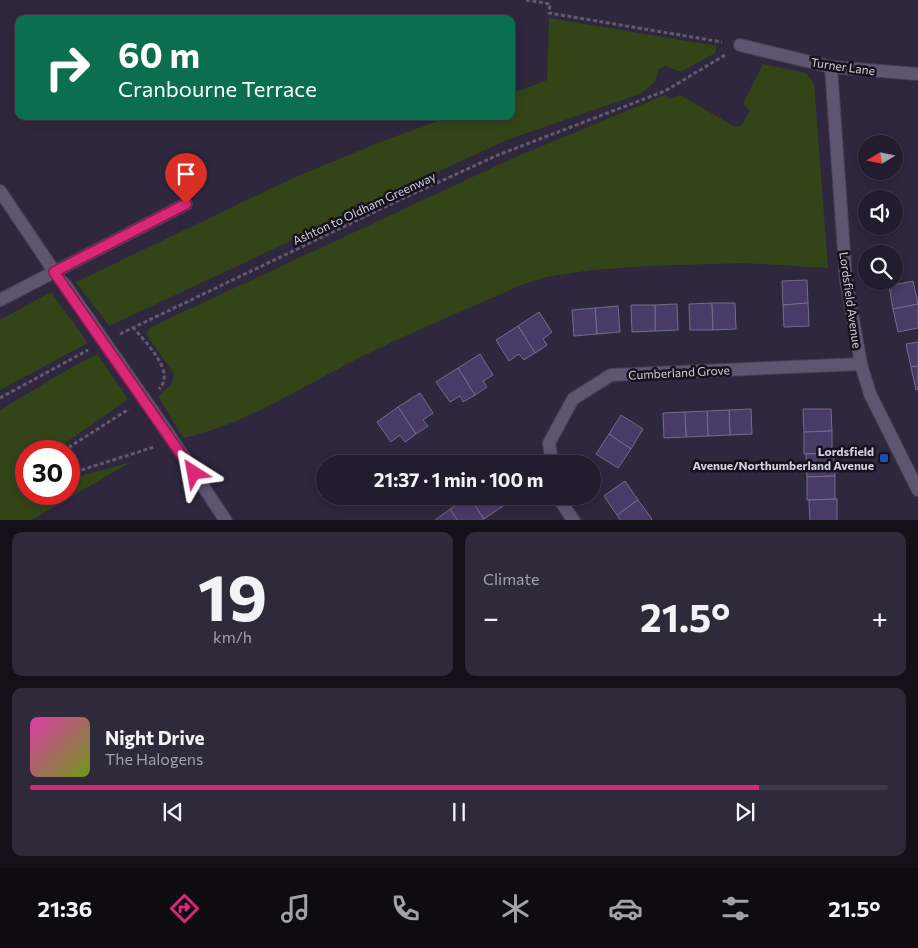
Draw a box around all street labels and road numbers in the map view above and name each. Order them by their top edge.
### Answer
street label: Turner Lane [810,55,876,77]
street label: Ashton to Oldham Greenway [290,169,438,247]
street label: Lordsfield Avenue [837,251,865,349]
street label: Cumberland Grove [628,362,730,382]

